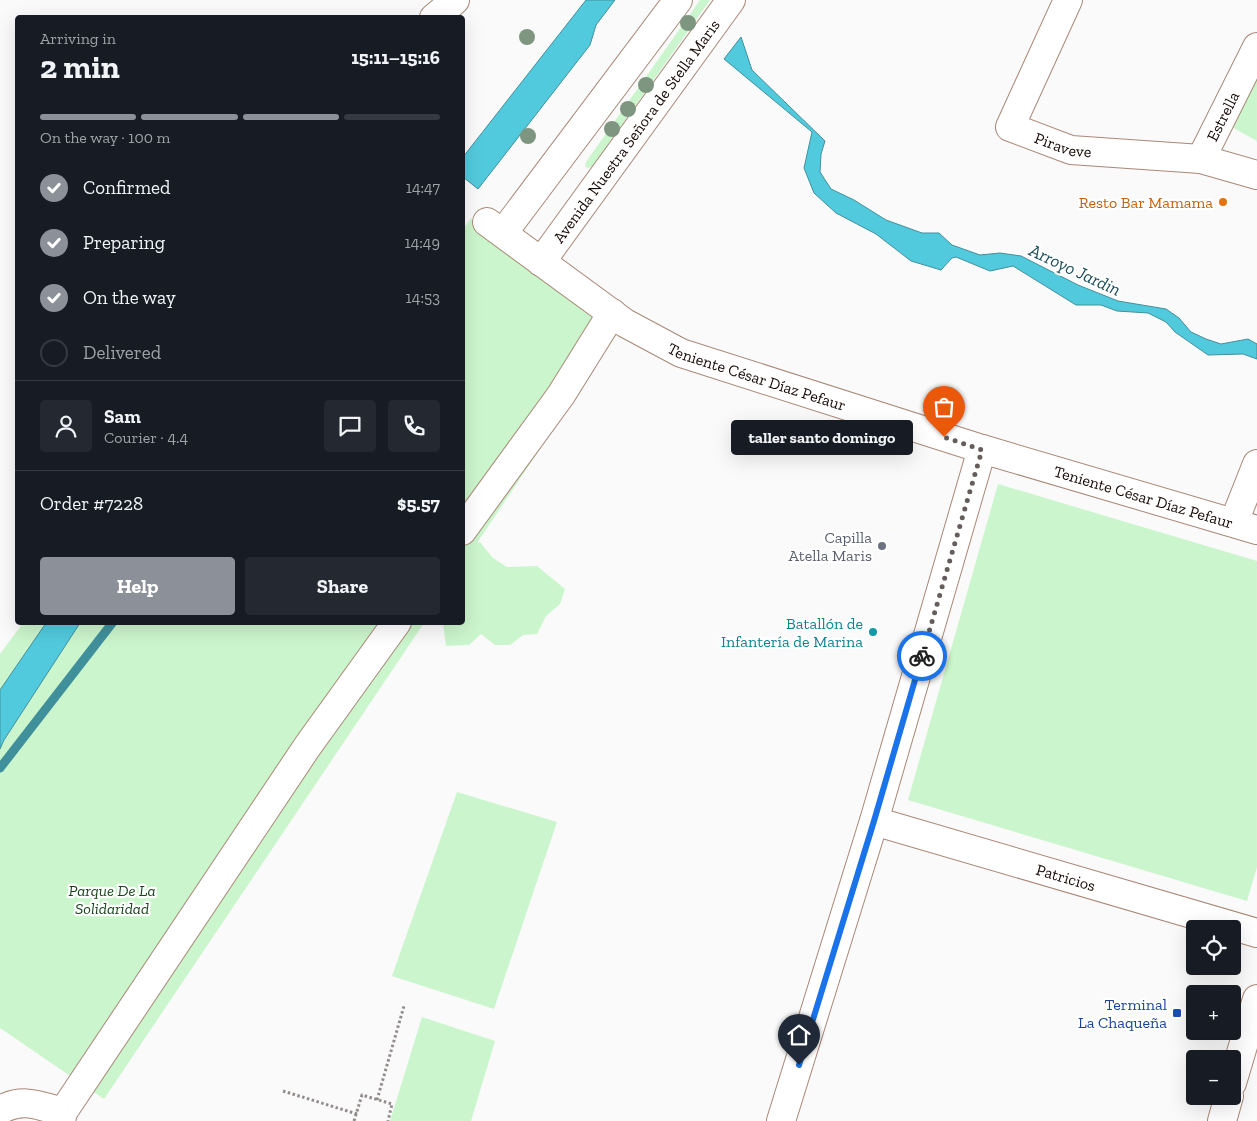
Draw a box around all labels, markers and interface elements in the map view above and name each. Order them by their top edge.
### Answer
street label: Avenida Nuestra Señora de Stella Maris [549,16,724,247]
text: Arriving in [40,29,116,48]
text: 15:11–15:16 [351,46,440,69]
text: 2 min [40,48,120,86]
street label: Estrella [1203,88,1243,144]
text: On the way · 100 m [40,128,170,147]
street label: Piraveve [1032,128,1092,161]
icon: check [40,174,68,202]
text: Confirmed [83,176,170,199]
text: 14:47 [406,178,440,197]
place label: Resto Bar Mamama [1079,193,1213,212]
marker: Resto Bar Mamama [1217,196,1229,208]
icon: check [40,229,68,257]
text: Preparing [83,231,165,254]
text: 14:49 [405,233,440,252]
water label: Arroyo Jardin [1025,239,1124,301]
icon: check [40,284,68,312]
text: On the way [83,286,176,309]
text: 14:53 [406,288,440,307]
street label: Teniente César Díaz Pefaur [664,339,848,415]
text: Delivered [83,341,161,364]
pin [923,386,965,437]
icon: bag [930,393,958,421]
button: person [40,400,92,452]
button: chat [324,400,376,452]
button: phone [388,400,440,452]
text: Sam [104,405,141,428]
callout: taller santo domingo [732,420,914,454]
text: Courier · 4.4 [104,428,188,447]
text: taller santo domingo [749,428,896,447]
street label: Teniente César Díaz Pefaur [1052,462,1236,533]
text: Order #7228 [40,492,143,515]
text: $5.57 [397,492,440,515]
place label: Capilla Atella Maris [789,528,872,565]
marker: Capilla Atella Maris [876,540,888,552]
button: Help [40,557,235,615]
button: Share [245,557,440,615]
place label: Batallón de Infantería de Marina [721,614,863,651]
marker: Batallón de Infantería de Marina [867,626,879,638]
courier [897,631,947,681]
icon: bike [908,642,936,670]
street label: Patricios [1034,860,1098,895]
park label: Parque De La Solidaridad [68,881,156,918]
map controls [1186,920,1241,1105]
button: locate [1186,920,1241,975]
button: + [1186,985,1241,1040]
place label: Terminal La Chaqueña [1078,995,1167,1032]
marker: Terminal La Chaqueña [1171,1007,1183,1019]
pin [778,1014,820,1065]
icon: home [785,1021,813,1049]
button: − [1186,1050,1241,1105]

